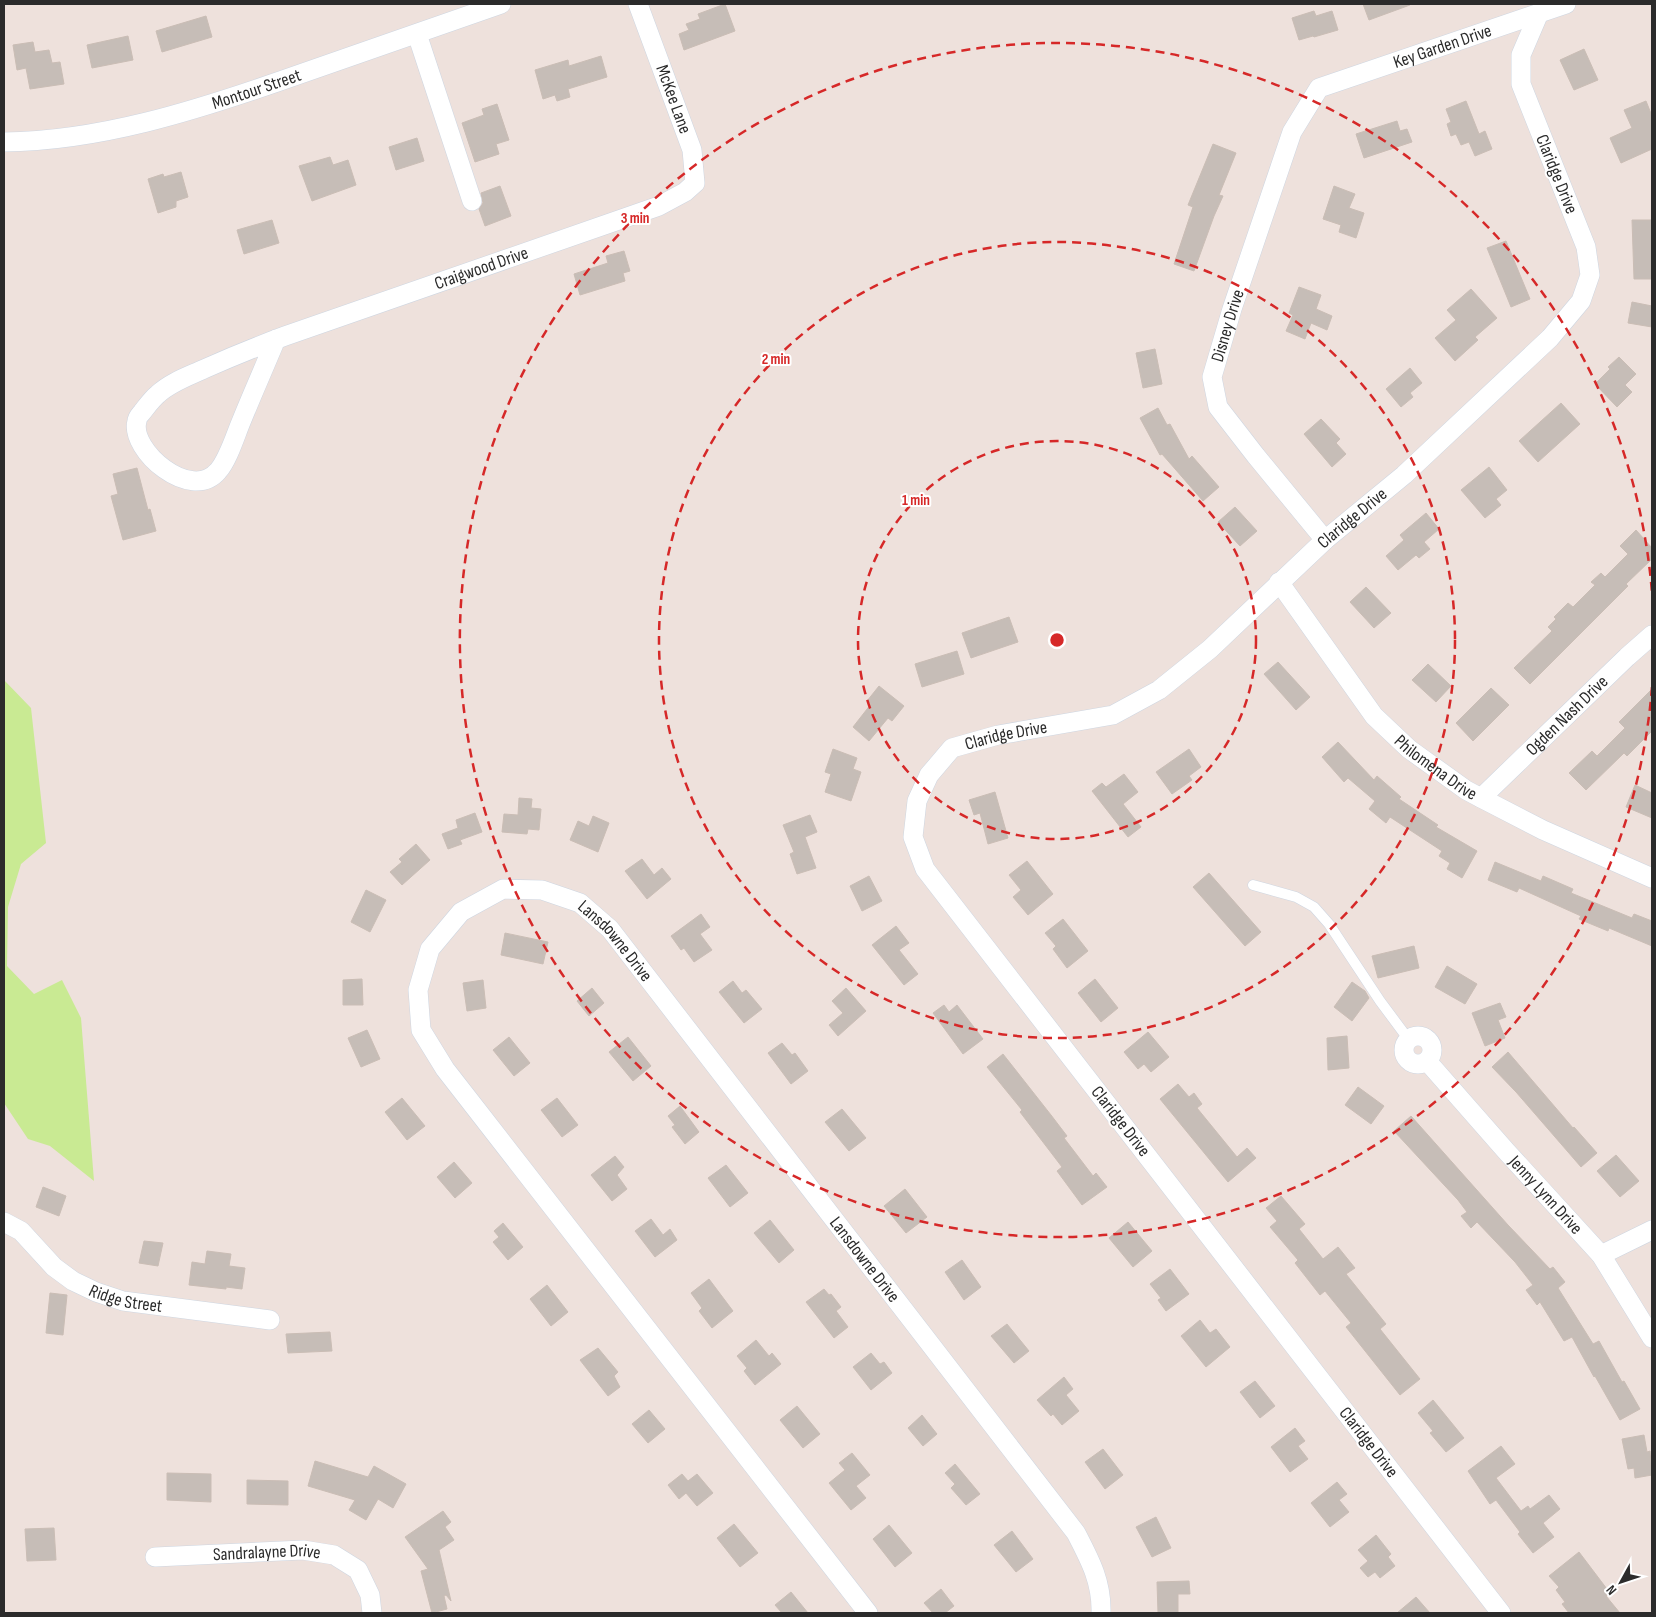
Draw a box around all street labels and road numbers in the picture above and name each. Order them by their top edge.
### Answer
street label: Key Garden Drive [1391,20,1494,73]
street label: McKee Lane [651,62,696,136]
street label: Montour Street [209,64,304,114]
street label: Claridge Drive [1531,131,1582,217]
street label: Craigwood Drive [432,242,531,294]
street label: Disney Drive [1207,287,1249,364]
street label: Claridge Drive [1313,484,1391,553]
street label: Ogden Nash Drive [1522,671,1612,760]
street label: Claridge Drive [962,717,1049,755]
street label: Philomena Drive [1390,731,1480,805]
street label: Lansdowne Drive [573,896,657,986]
street label: Claridge Drive [1087,1082,1155,1161]
street label: Jenny Lynn Drive [1504,1151,1587,1239]
street label: Lansdowne Drive [825,1213,904,1307]
street label: Ridge Street [85,1280,164,1317]
street label: Claridge Drive [1335,1403,1403,1482]
street label: Sandralayne Drive [212,1540,322,1565]

